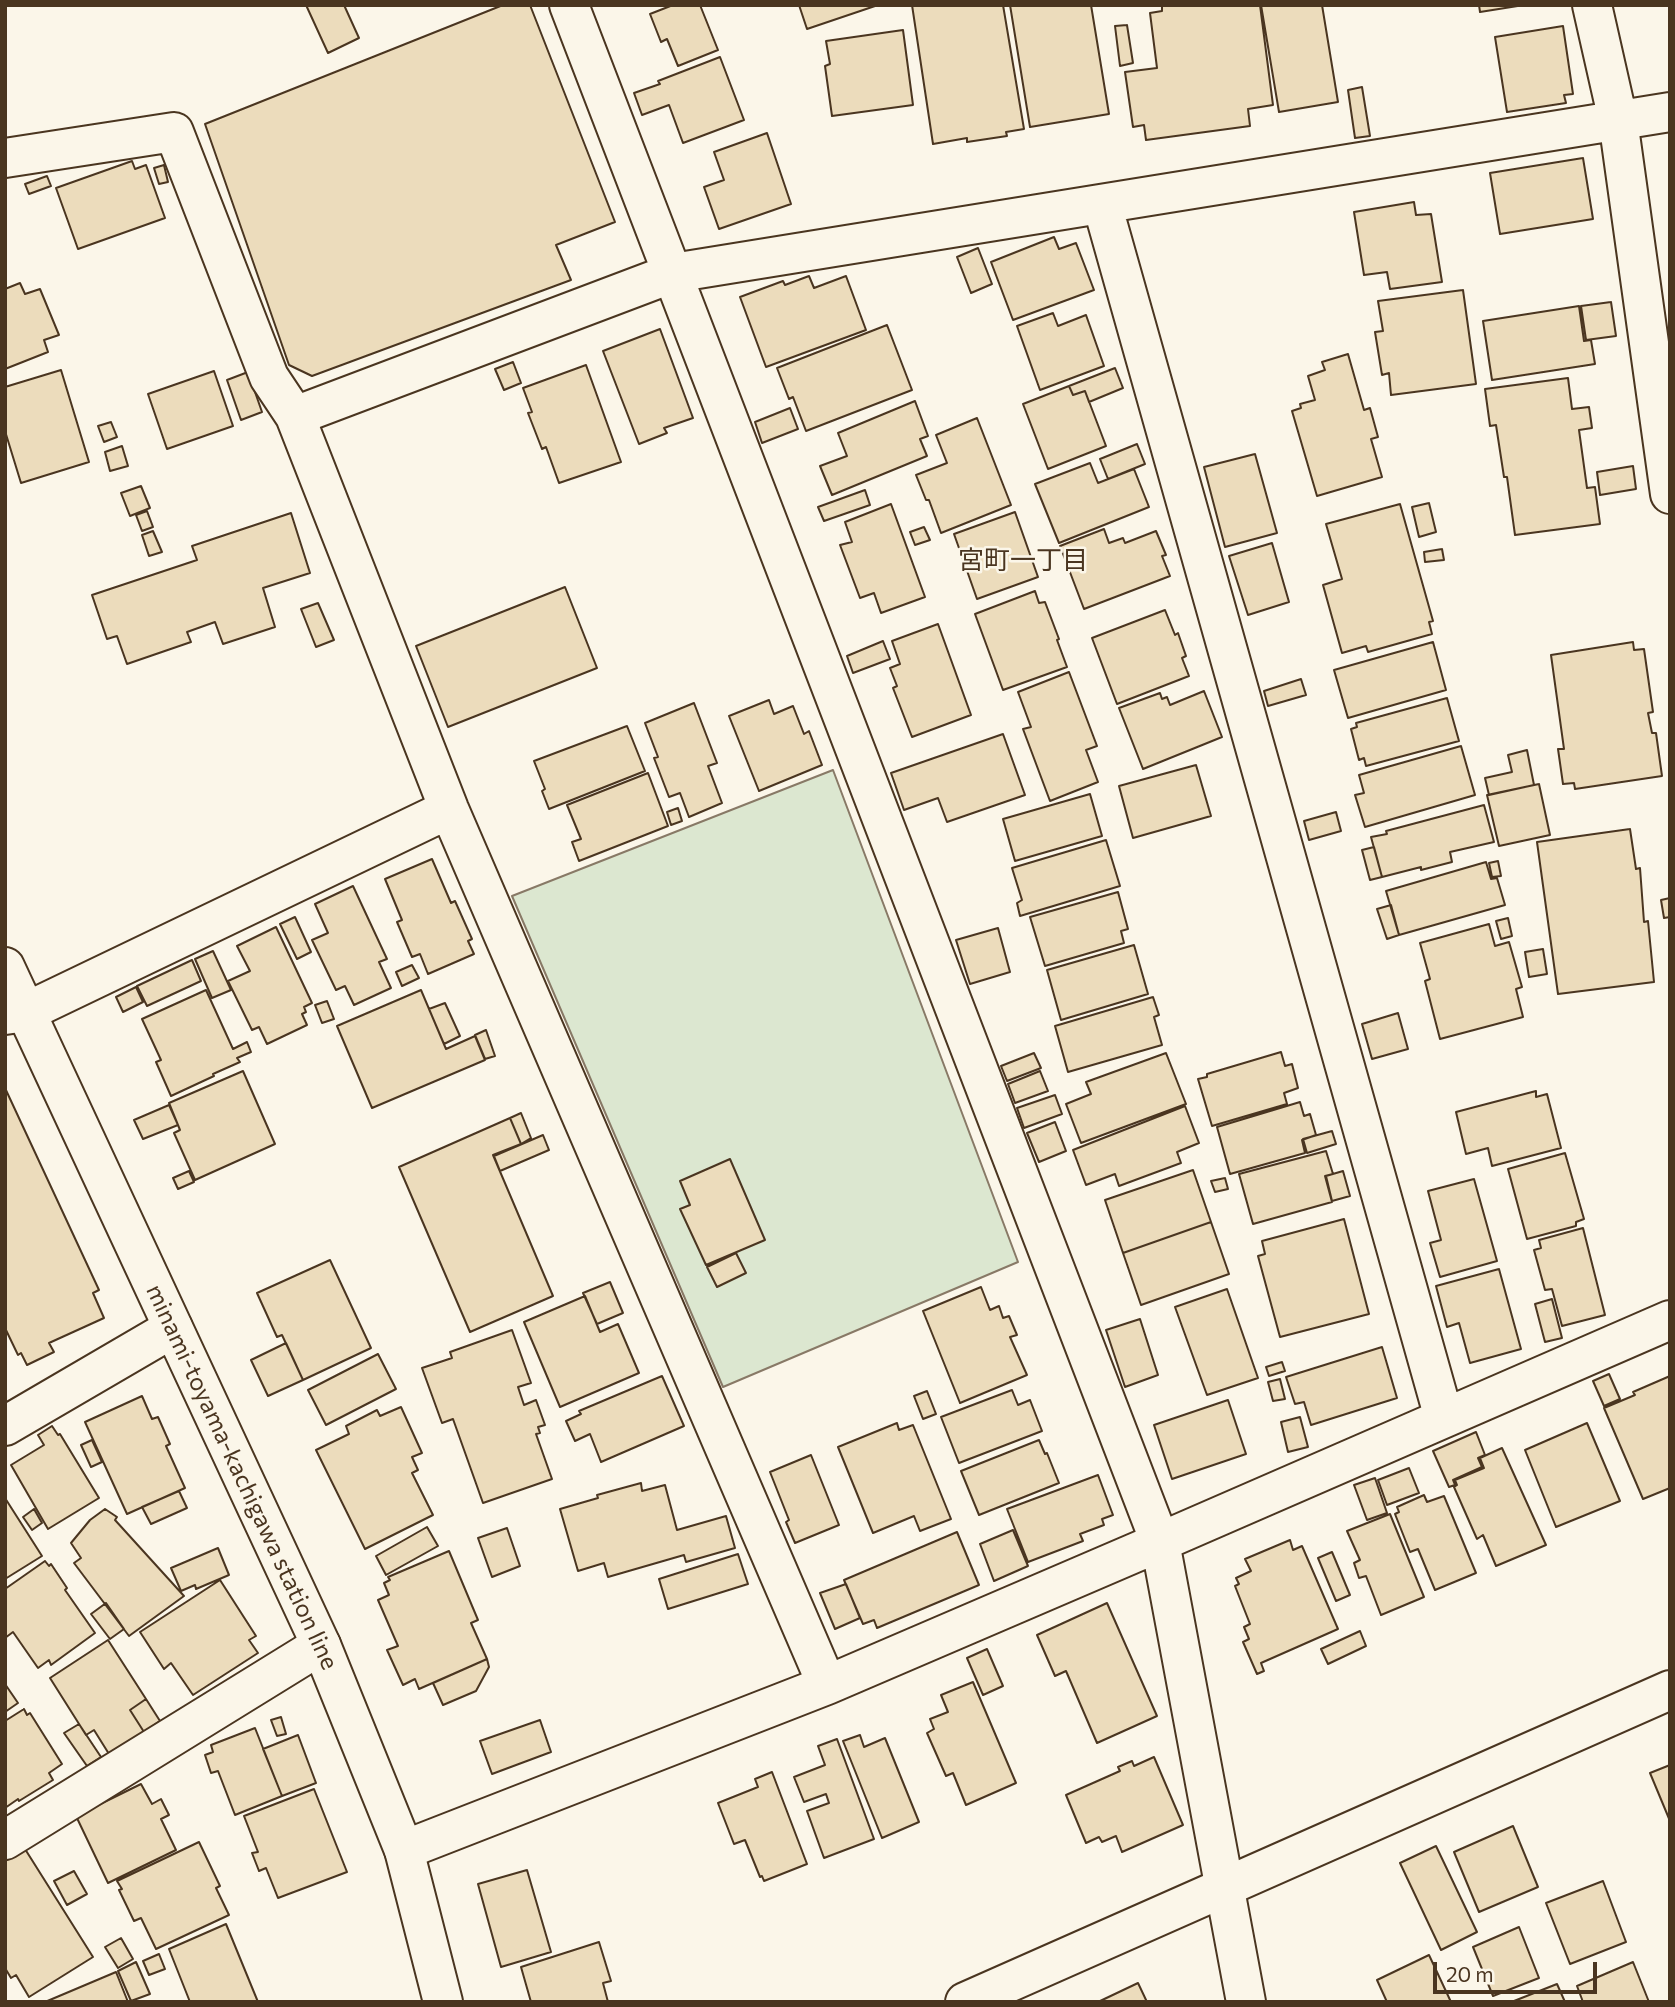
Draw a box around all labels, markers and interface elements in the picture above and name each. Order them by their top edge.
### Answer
district label: 宮町一丁目 [958,544,1088,576]
street label: minami-toyama-kachigawa station line [140,1280,344,1674]
scale bar [1437,1948,1602,1992]
text: 20 m [1446,1961,1494,1986]

